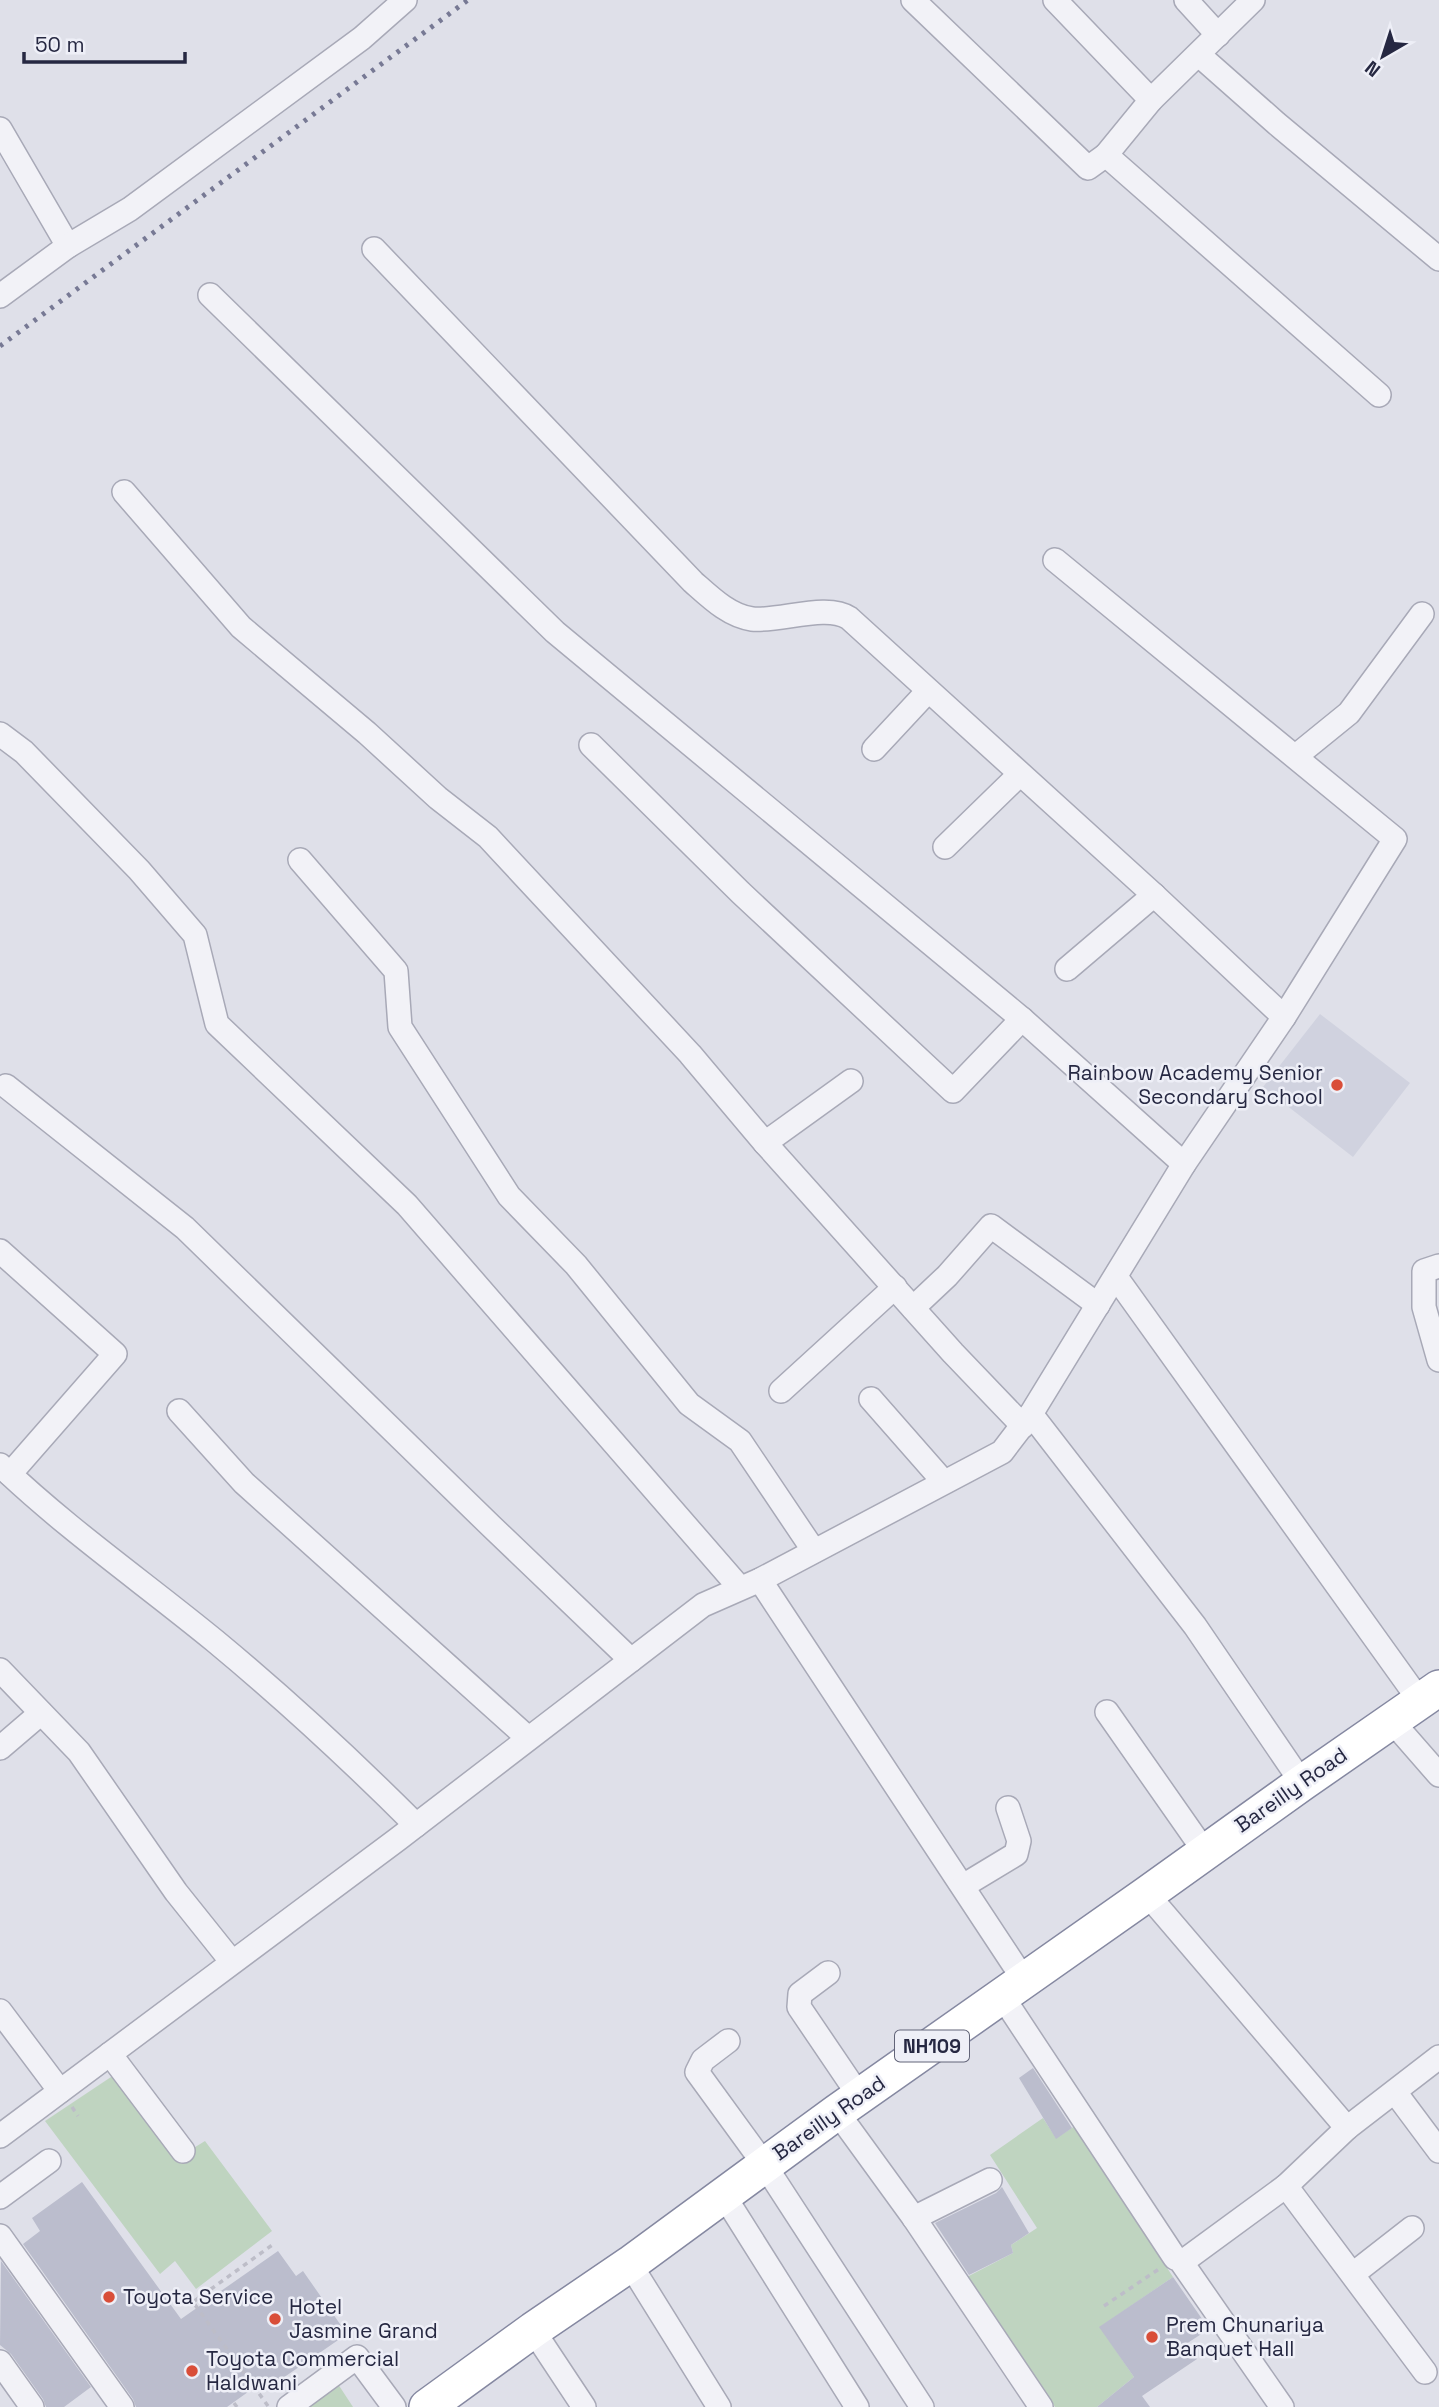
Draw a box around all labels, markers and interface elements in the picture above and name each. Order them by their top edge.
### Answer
scale bar [24,21,186,65]
north arrow [1348,21,1418,91]
text: 50 m [35,31,85,58]
text: N [1360,55,1385,83]
place label: Rainbow Academy Senior Secondary School [1068,1059,1323,1110]
marker: Rainbow Academy Senior Secondary School [1329,1077,1345,1093]
street label: Bareilly Road [1229,1741,1352,1838]
road number: NH109 [895,2030,969,2062]
street label: Bareilly Road [767,2069,890,2166]
place label: Toyota Service [123,2283,273,2310]
marker: Toyota Service [101,2289,117,2305]
place label: Hotel Jasmine Grand [289,2293,438,2344]
marker: Hotel Jasmine Grand [267,2311,283,2327]
place label: Prem Chunariya Banquet Hall [1166,2311,1324,2362]
marker: Prem Chunariya Banquet Hall [1144,2329,1160,2345]
place label: Toyota Commercial Haldwani [206,2345,399,2396]
marker: Toyota Commercial Haldwani [184,2363,200,2379]

